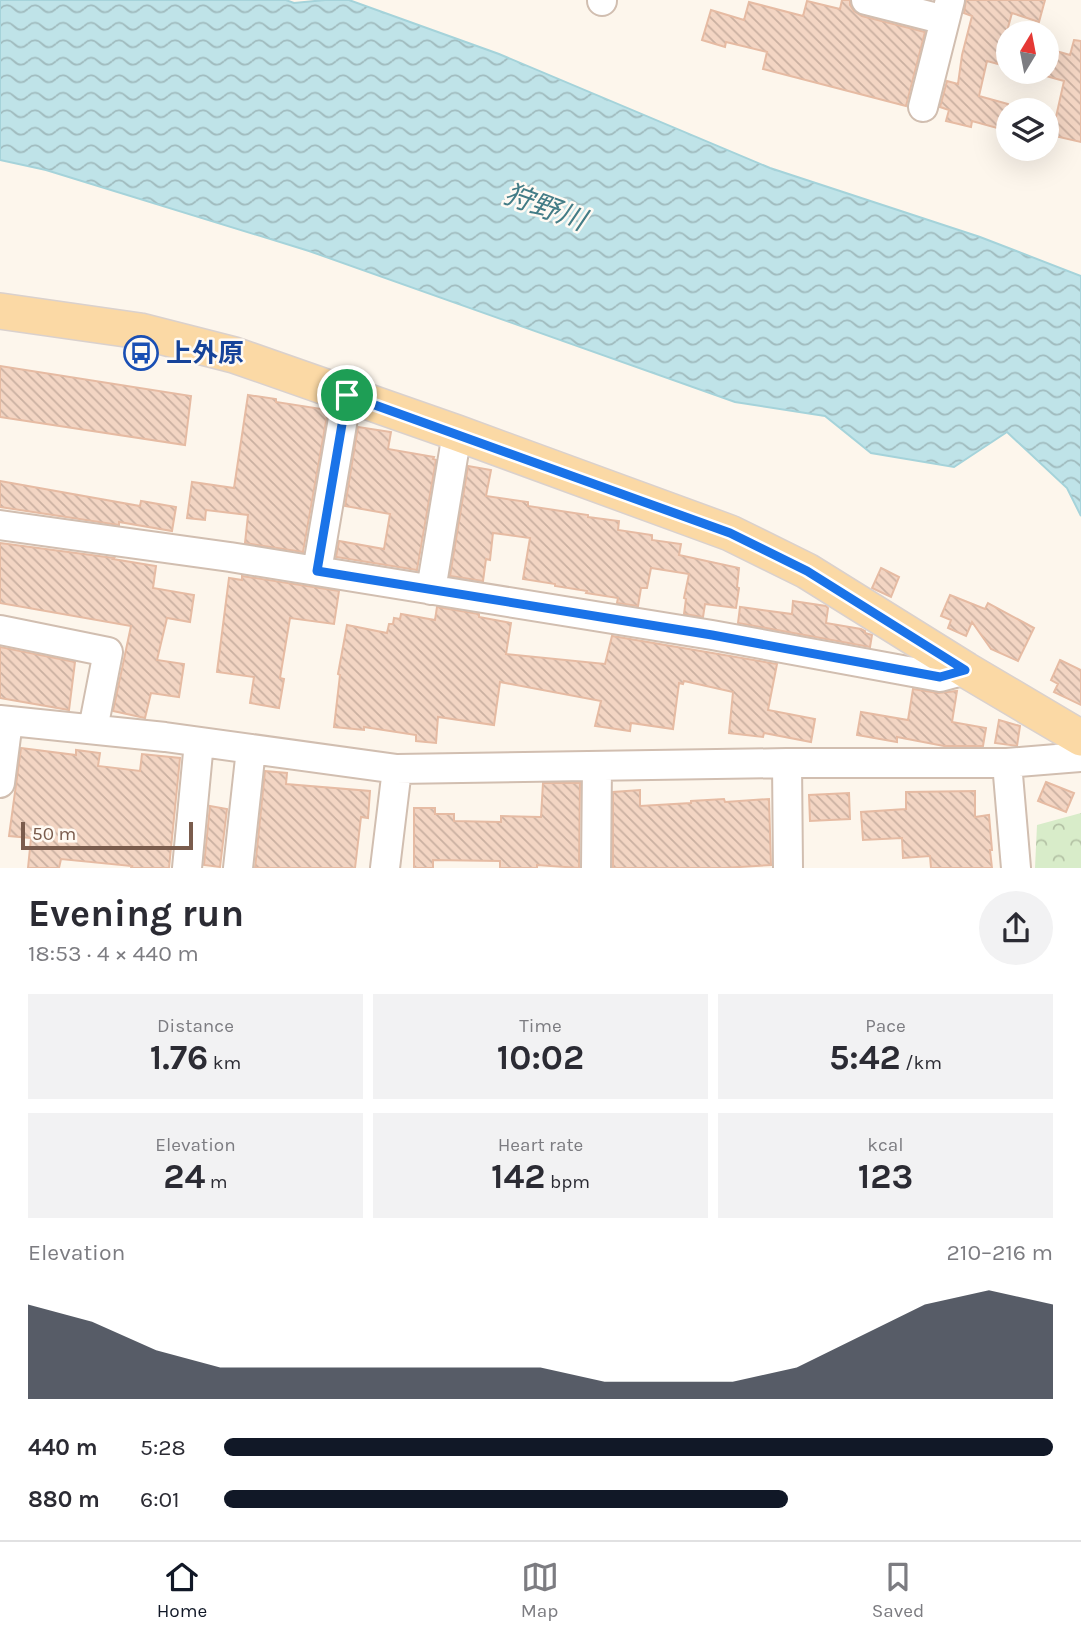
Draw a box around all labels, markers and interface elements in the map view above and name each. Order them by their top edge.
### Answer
north arrow [996,21,1059,84]
map controls [996,21,1059,161]
button: layers [996,98,1059,161]
water label: 狩野川 [500,177,593,238]
bus stop icon: 上外原 [122,334,160,372]
place label: 上外原 [166,338,244,369]
pin [317,365,377,425]
icon: arrive [328,376,366,414]
scale bar [21,819,192,851]
text: 50 m [32,823,76,845]
text: Evening run [28,891,244,936]
button: share [979,891,1053,965]
text: 18:53 · 4 × 440 m [28,940,199,967]
text: Distance [157,1015,234,1037]
text: Time [519,1015,562,1037]
text: Pace [865,1015,906,1037]
text: 1.76 [150,1037,208,1078]
text: 10:02 [497,1037,584,1078]
text: 5:42 [829,1037,901,1078]
text: km [208,1052,241,1074]
text: /km [901,1052,942,1074]
text: Elevation [155,1134,236,1156]
text: Heart rate [498,1134,583,1156]
text: kcal [867,1134,904,1156]
text: 24 [163,1156,205,1197]
text: 142 [491,1156,545,1197]
text: 123 [858,1156,913,1197]
text: m [205,1171,228,1193]
text: bpm [545,1171,590,1193]
text: Elevation [28,1239,125,1266]
text: 210–216 m [946,1239,1053,1266]
text: 440 m [28,1434,98,1461]
text: 5:28 [140,1434,186,1461]
text: 880 m [28,1486,100,1513]
text: 6:01 [140,1486,180,1513]
tab: Home [157,1558,207,1622]
tab: Map [521,1558,559,1622]
tab: Saved [872,1558,924,1622]

